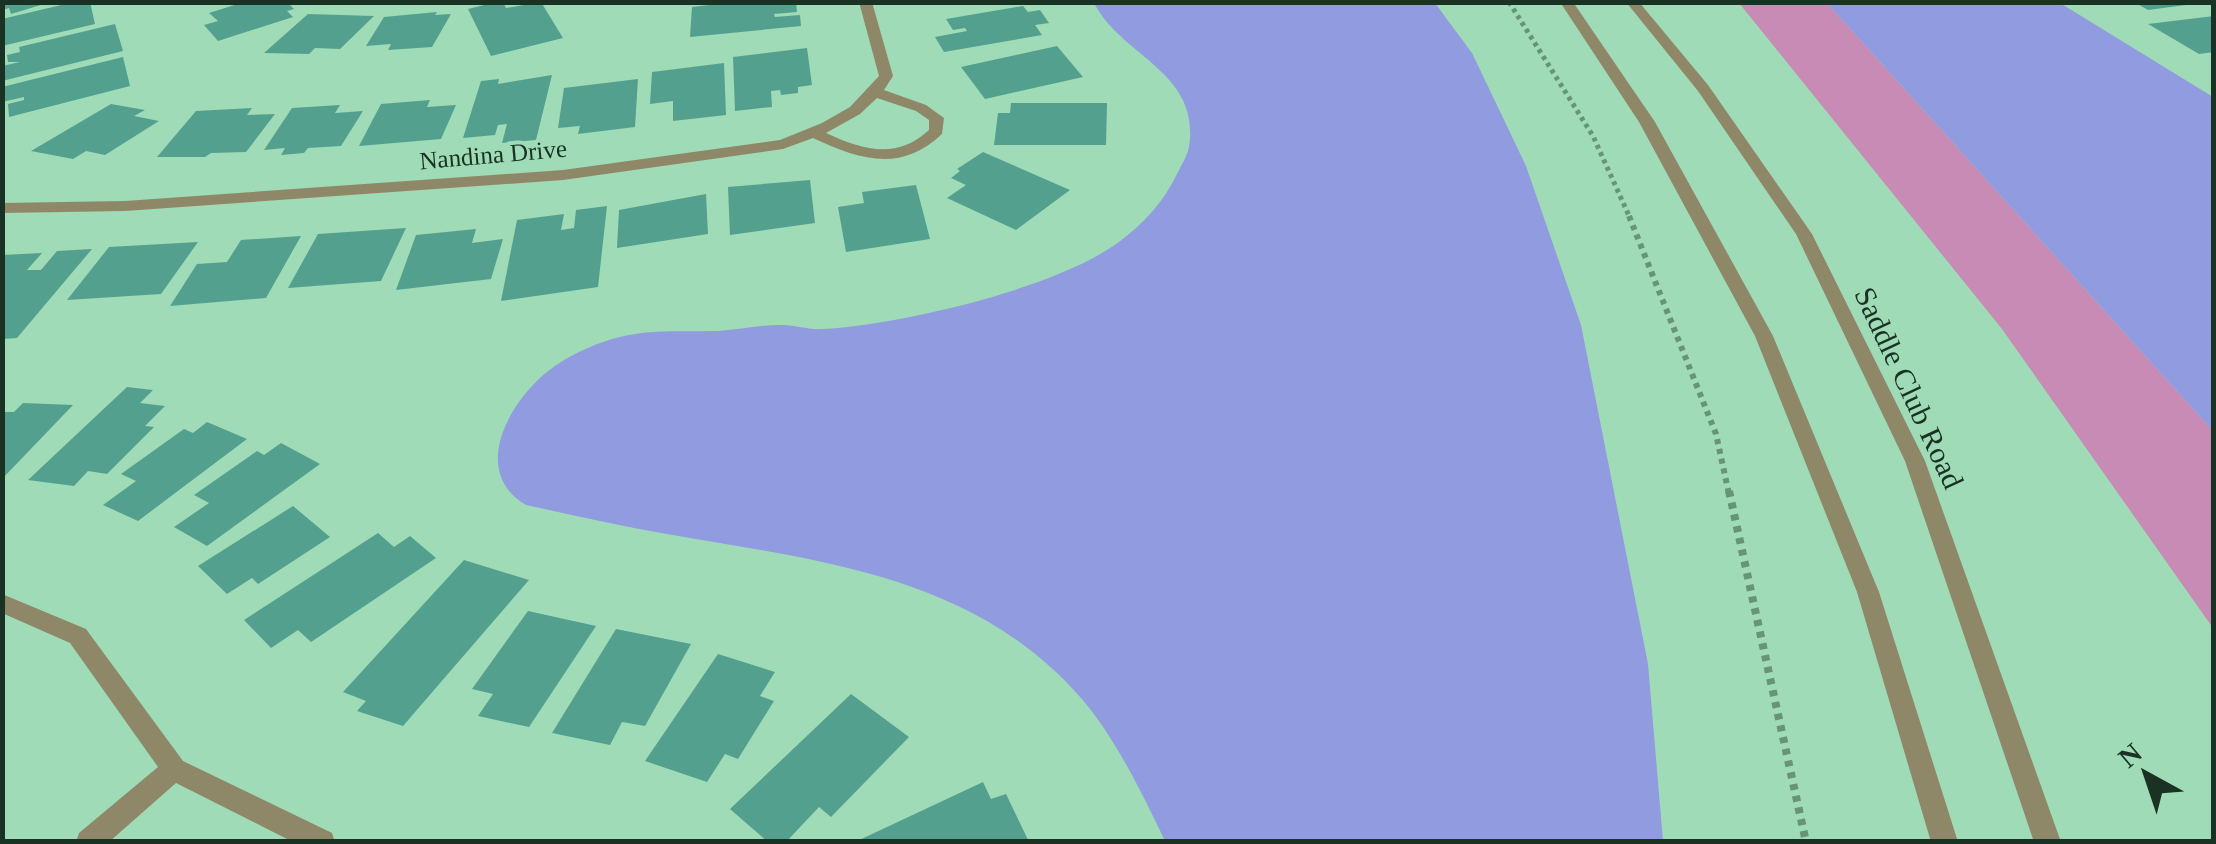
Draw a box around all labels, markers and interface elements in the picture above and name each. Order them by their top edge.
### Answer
street label: Nandina Drive [418,135,568,174]
street label: Saddle Club Road [1848,282,1971,494]
north arrow [2096,724,2196,824]
text: N [2113,737,2148,774]

